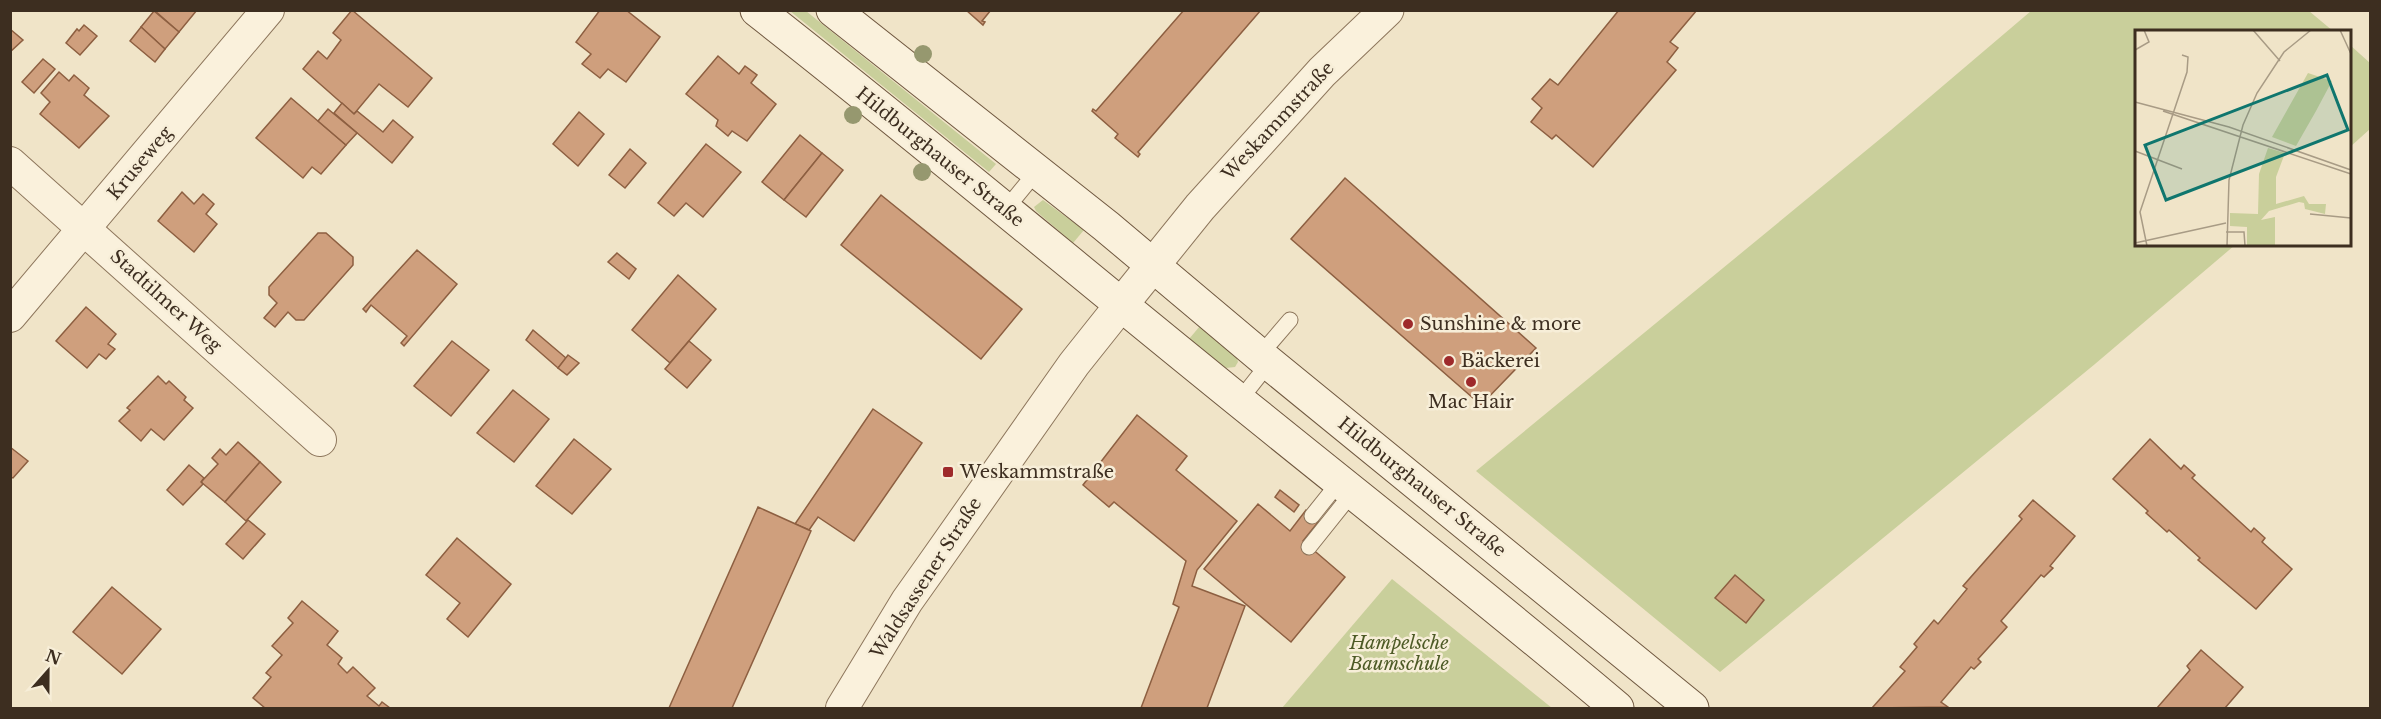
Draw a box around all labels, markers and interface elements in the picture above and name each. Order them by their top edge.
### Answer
inset map [2135,30,2351,246]
street label: Weskammstraße [1217,57,1339,186]
street label: Hildburghauser Straße [852,82,1028,232]
street label: Kruseweg [103,122,177,204]
street label: Stadtilmer Weg [106,245,226,357]
place label: Sunshine & more [1420,313,1581,335]
marker: Sunshine & more [1401,317,1415,331]
place label: Bäckerei [1461,350,1540,372]
marker: Bäckerei [1442,354,1456,368]
marker: Mac Hair [1464,375,1478,389]
place label: Mac Hair [1428,391,1514,413]
street label: Hildburghauser Straße [1334,412,1510,562]
place label: Weskammstraße [959,461,1114,483]
marker: Weskammstraße [941,465,955,479]
street label: Waldsassener Straße [865,493,986,664]
park label: Hampelsche Baumschule [1348,632,1449,675]
north arrow [18,641,78,701]
text: N [43,645,64,669]

